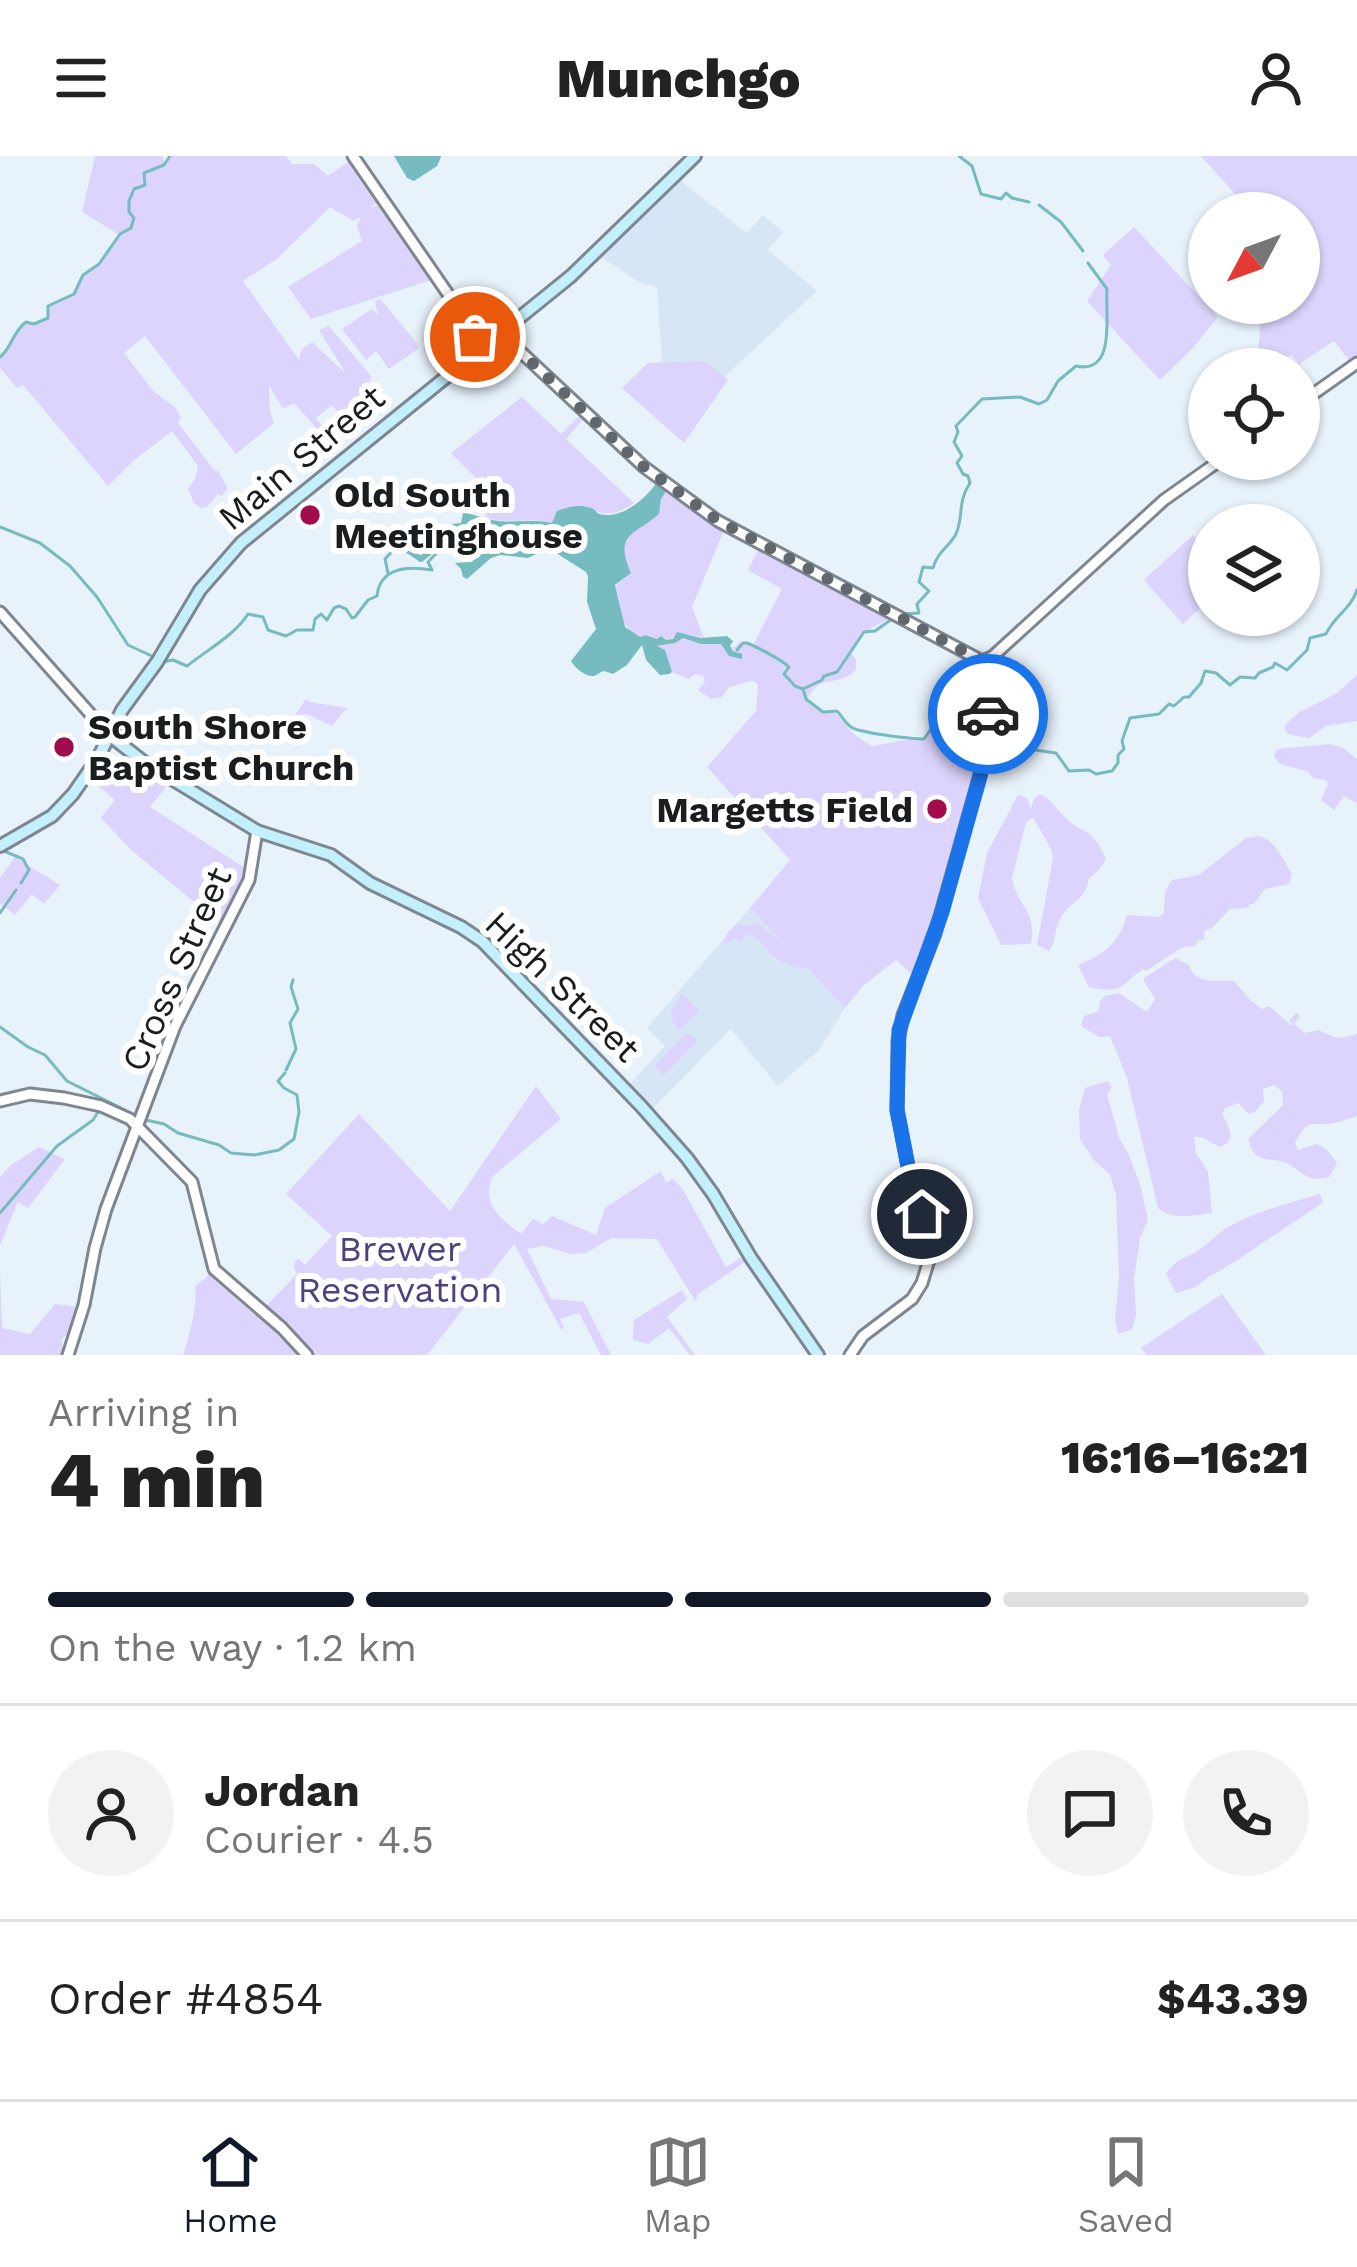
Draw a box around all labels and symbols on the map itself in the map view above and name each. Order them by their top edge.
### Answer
north arrow [1188,192,1320,324]
pin [424,286,526,388]
street label: Main Street [210,376,393,539]
place label: Old South Meetinghouse [334,474,583,557]
marker: Old South Meetinghouse [297,502,323,528]
courier [928,654,1048,774]
place label: South Shore Baptist Church [88,706,354,789]
marker: South Shore Baptist Church [51,734,77,760]
place label: Margetts Field [656,789,913,831]
marker: Margetts Field [924,796,950,822]
street label: Cross Street [113,861,241,1078]
street label: High Street [476,903,648,1071]
pin [871,1163,973,1265]
park label: Brewer Reservation [298,1228,502,1311]

